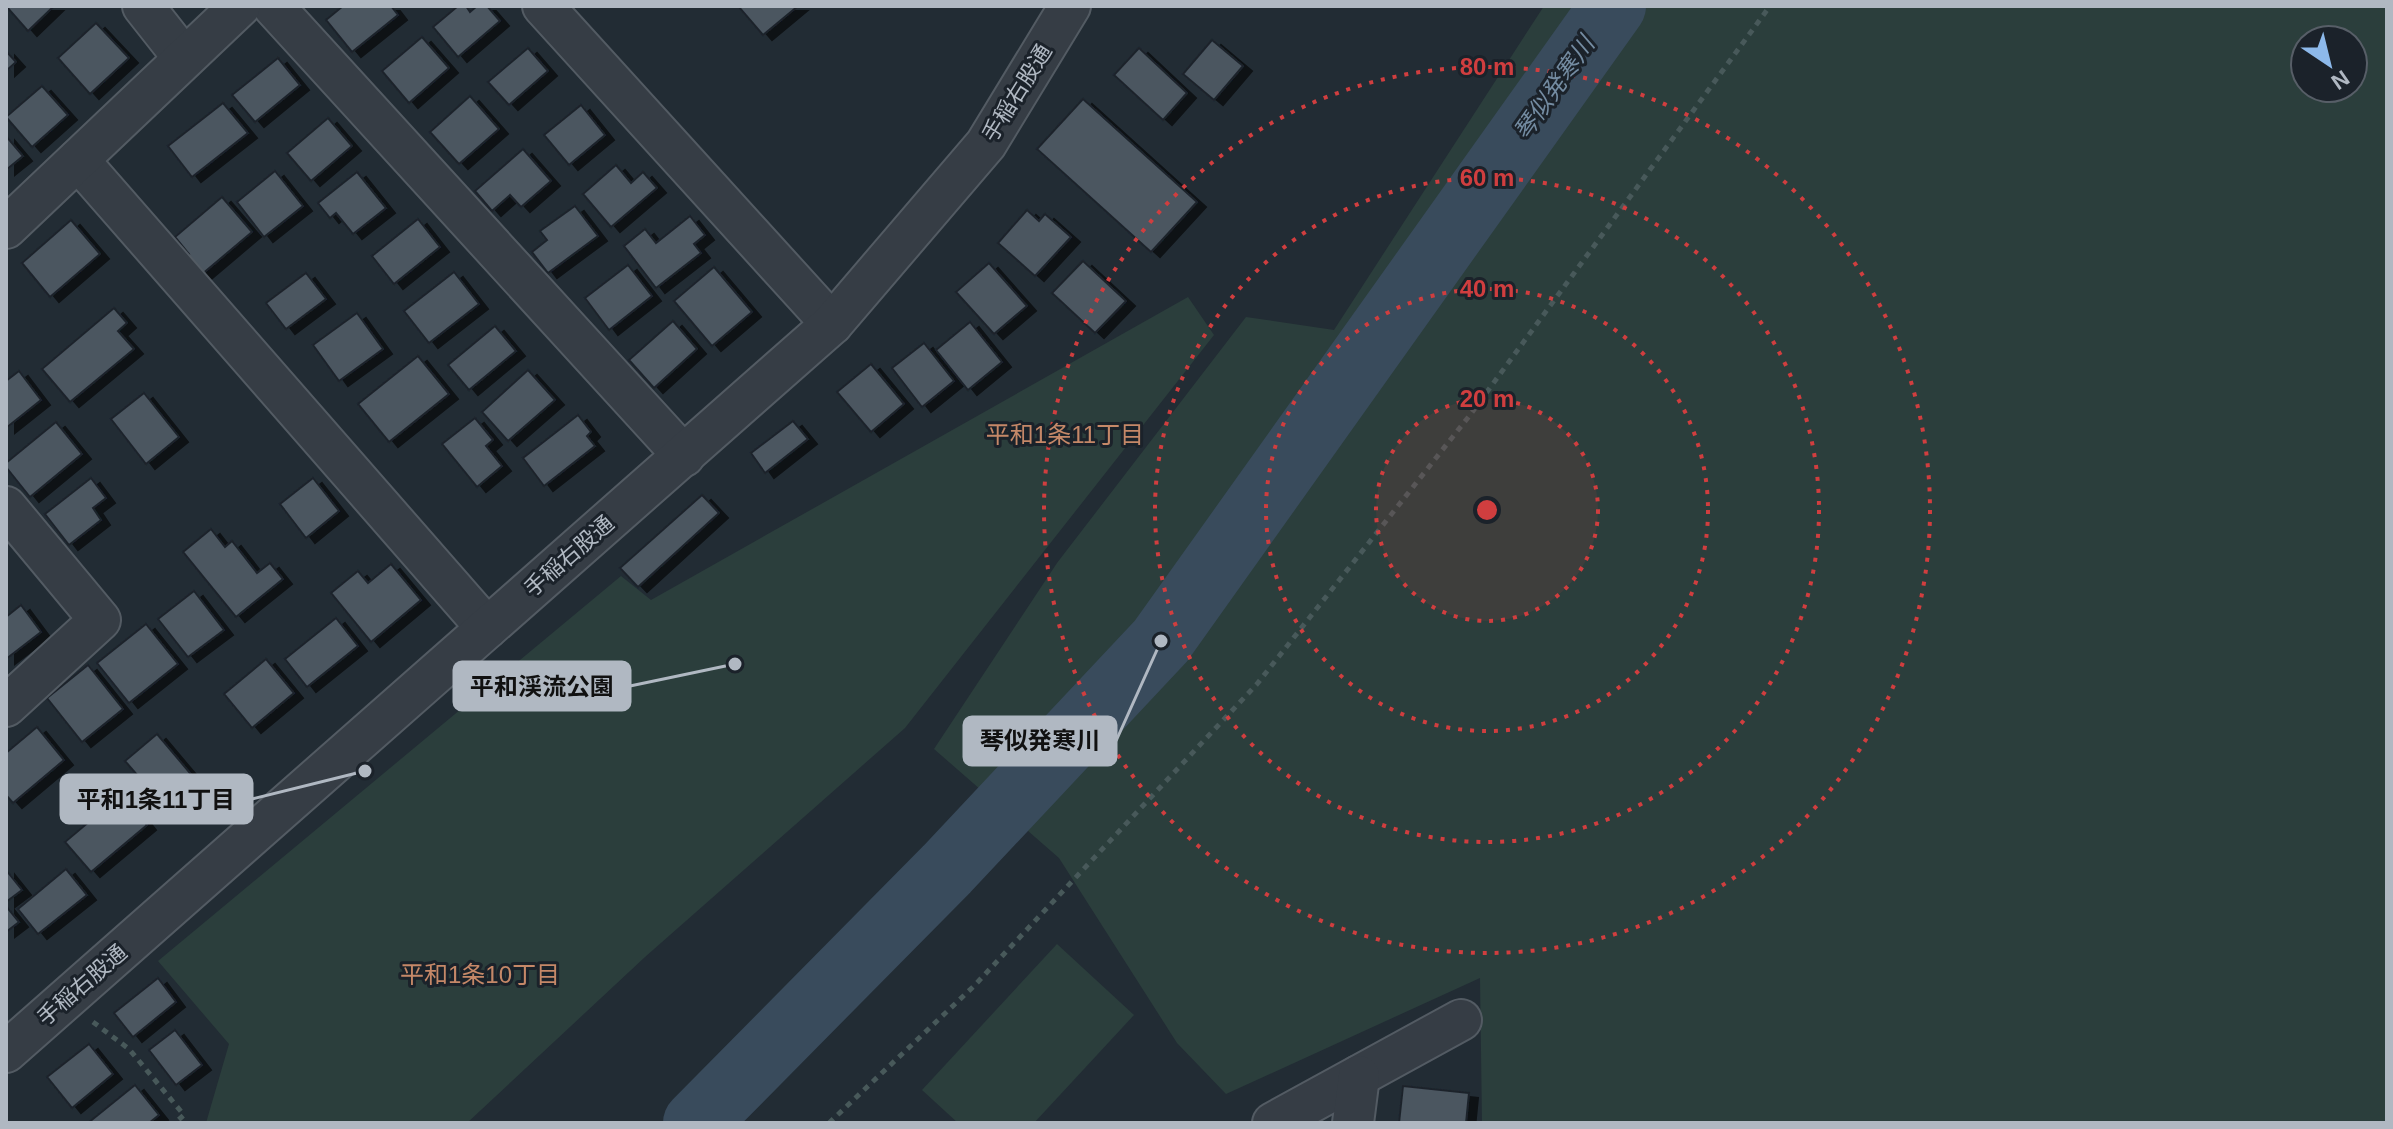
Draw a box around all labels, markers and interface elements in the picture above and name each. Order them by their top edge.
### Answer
north arrow [2289,24,2369,104]
water label: 琴似発寒川 [1509,29,1601,145]
street label: 手稲右股通 [977,40,1057,146]
text: 80 m [1460,53,1514,80]
text: N [2327,65,2354,95]
text: 60 m [1460,164,1514,191]
text: 40 m [1460,275,1514,302]
text: 20 m [1460,385,1514,412]
district label: 平和1条11丁目 [986,421,1144,448]
centre of rings [1473,496,1501,524]
street label: 手稲右股通 [519,510,619,602]
callout: 平和渓流公園 [454,662,630,710]
text: 平和渓流公園 [470,673,614,700]
callout: 琴似発寒川 [964,717,1116,765]
text: 琴似発寒川 [980,727,1100,754]
callout: 平和1条11丁目 [61,775,252,823]
text: 平和1条11丁目 [77,786,235,813]
street label: 手稲右股通 [32,939,132,1031]
district label: 平和1条10丁目 [400,961,560,988]

